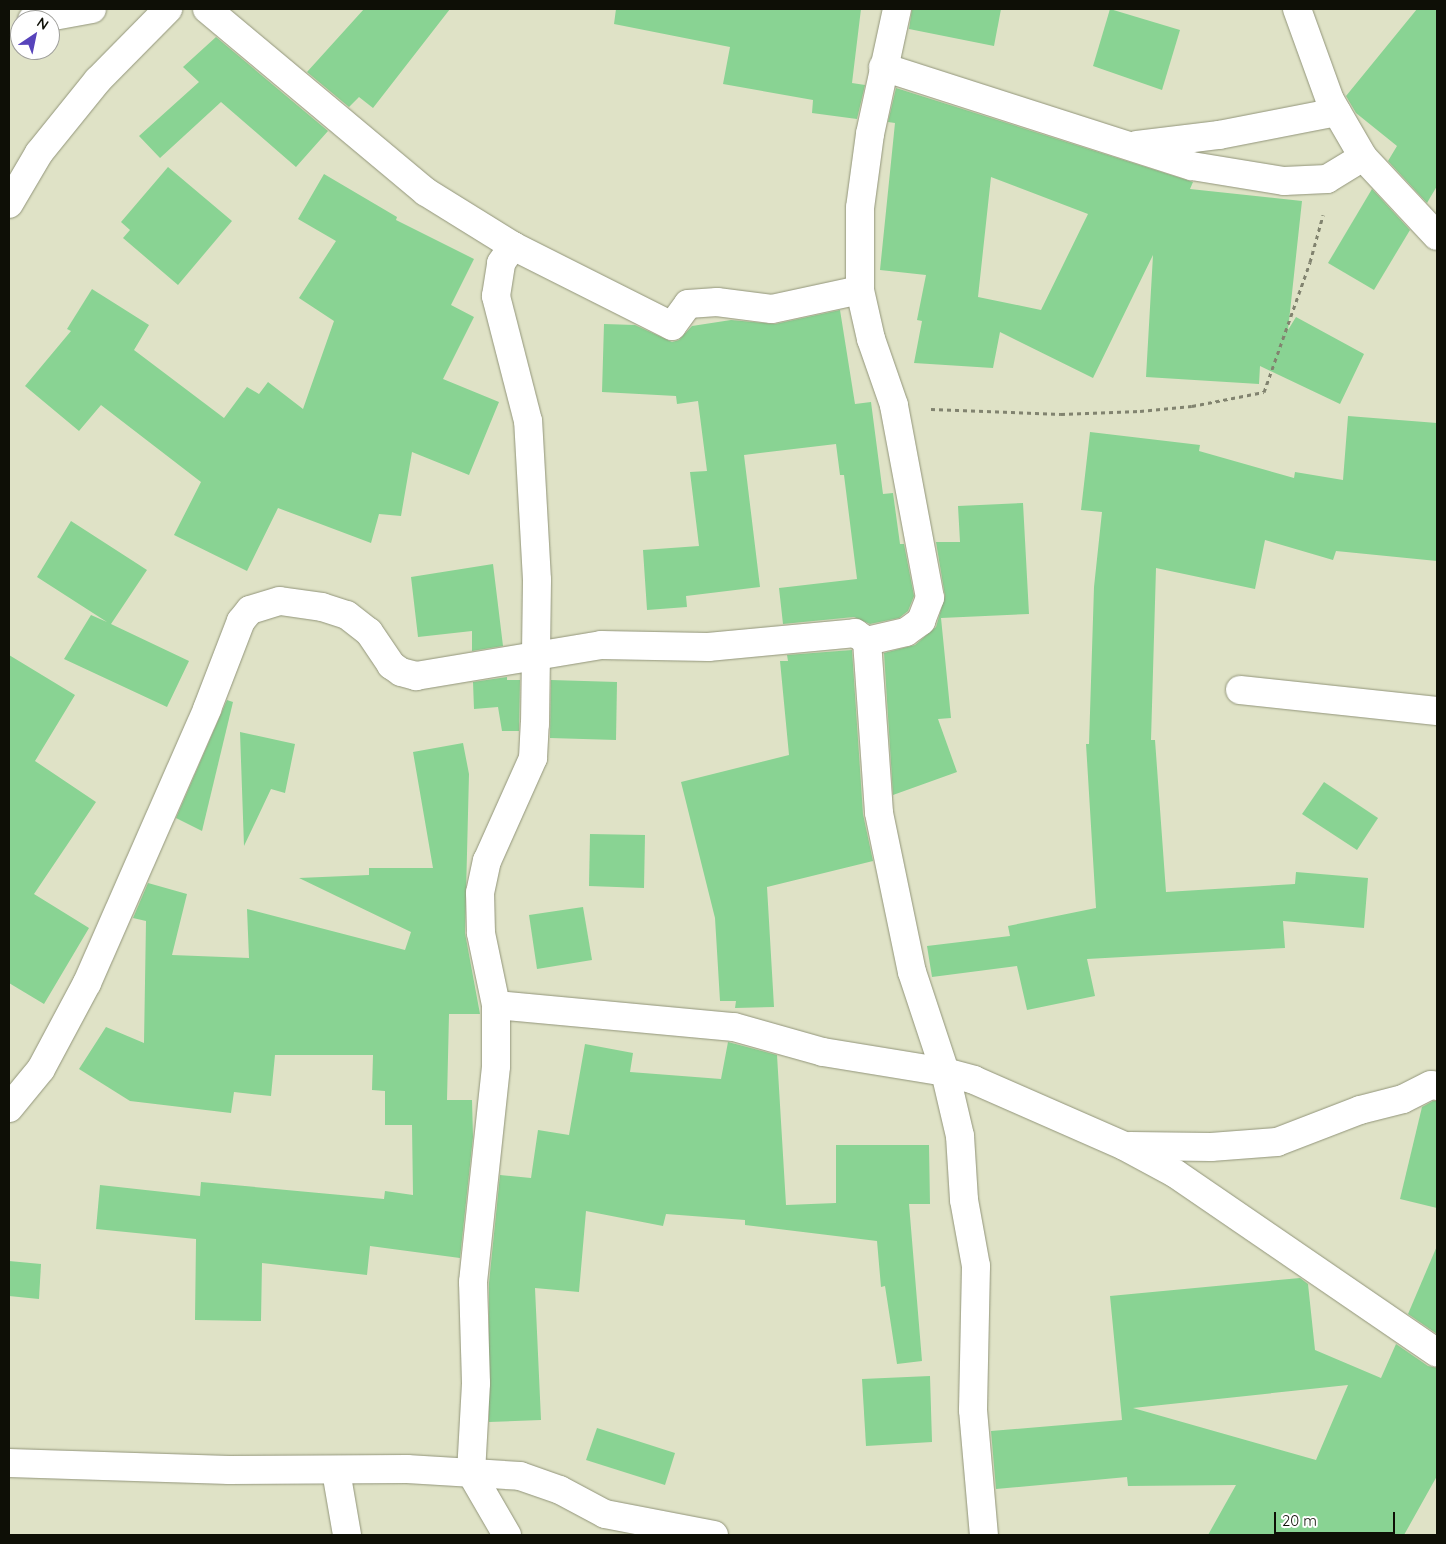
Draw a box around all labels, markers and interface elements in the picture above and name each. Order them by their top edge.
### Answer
north arrow [10,10,60,60]
text: N [34,13,52,34]
scale bar [1276,1502,1397,1534]
text: 20 m [1282,1511,1317,1530]

